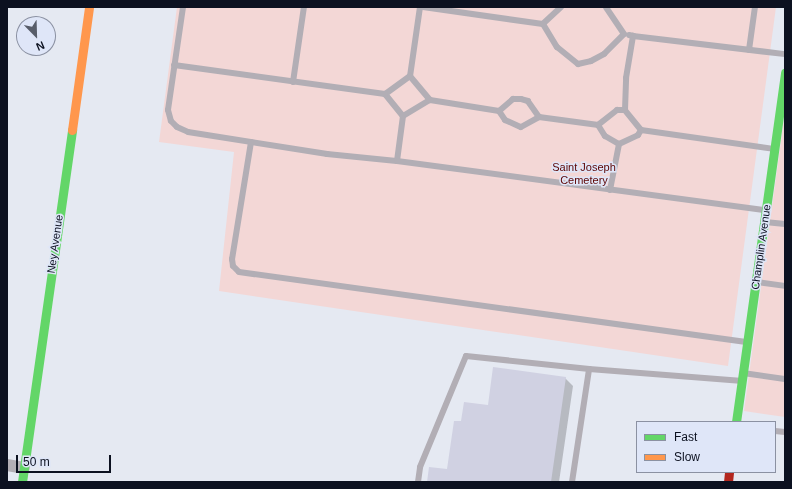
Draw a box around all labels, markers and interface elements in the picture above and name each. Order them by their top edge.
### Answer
north arrow [16,16,56,56]
text: N [34,39,46,53]
park label: Saint Joseph Cemetery [552,161,616,187]
street label: Champlin Avenue [748,203,774,291]
street label: Ney Avenue [44,214,66,274]
legend [636,421,776,473]
text: Fast [674,430,697,444]
scale bar [18,447,113,473]
text: Slow [674,450,700,464]
text: 50 m [23,455,50,469]

